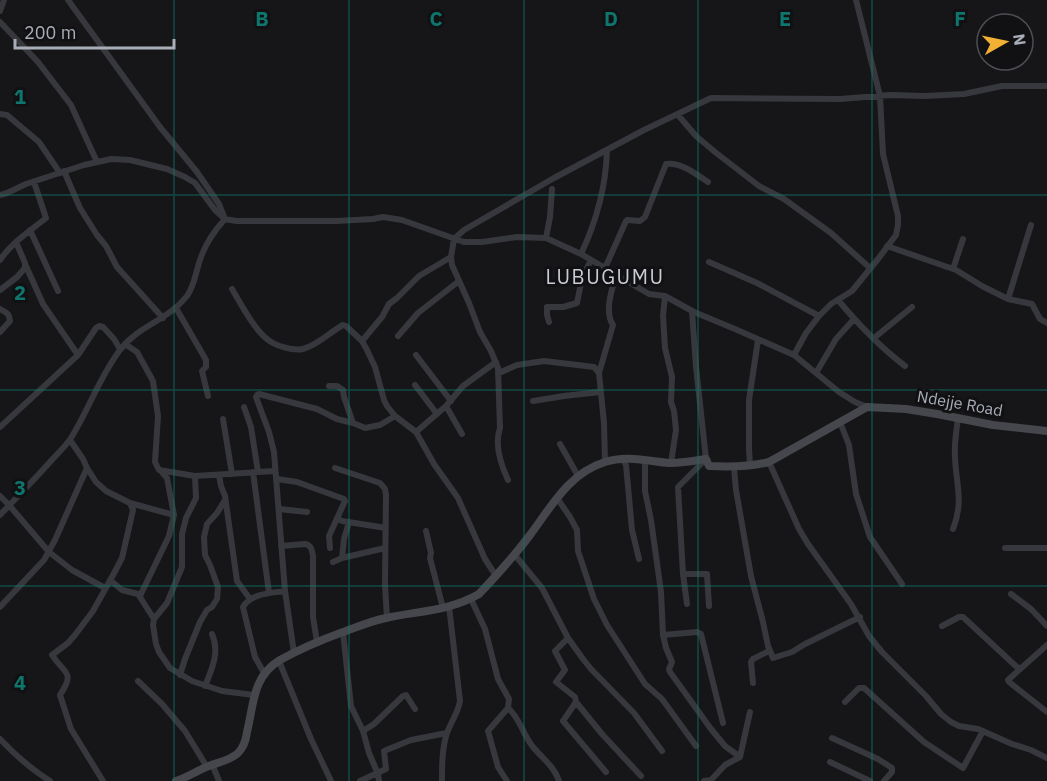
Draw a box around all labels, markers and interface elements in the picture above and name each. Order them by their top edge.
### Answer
text: B [255,5,269,32]
text: C [429,5,443,32]
text: D [604,5,618,32]
text: E [779,5,791,32]
text: F [954,5,966,32]
scale bar [15,12,174,50]
north arrow [975,12,1035,72]
text: 200 m [24,21,76,44]
text: N [1009,32,1031,47]
text: 1 [14,83,26,110]
district label: LUBUGUMU [546,263,664,290]
text: 2 [14,279,26,306]
street label: Ndejje Road [916,386,1004,420]
text: 3 [14,474,26,501]
text: 4 [14,669,26,696]

